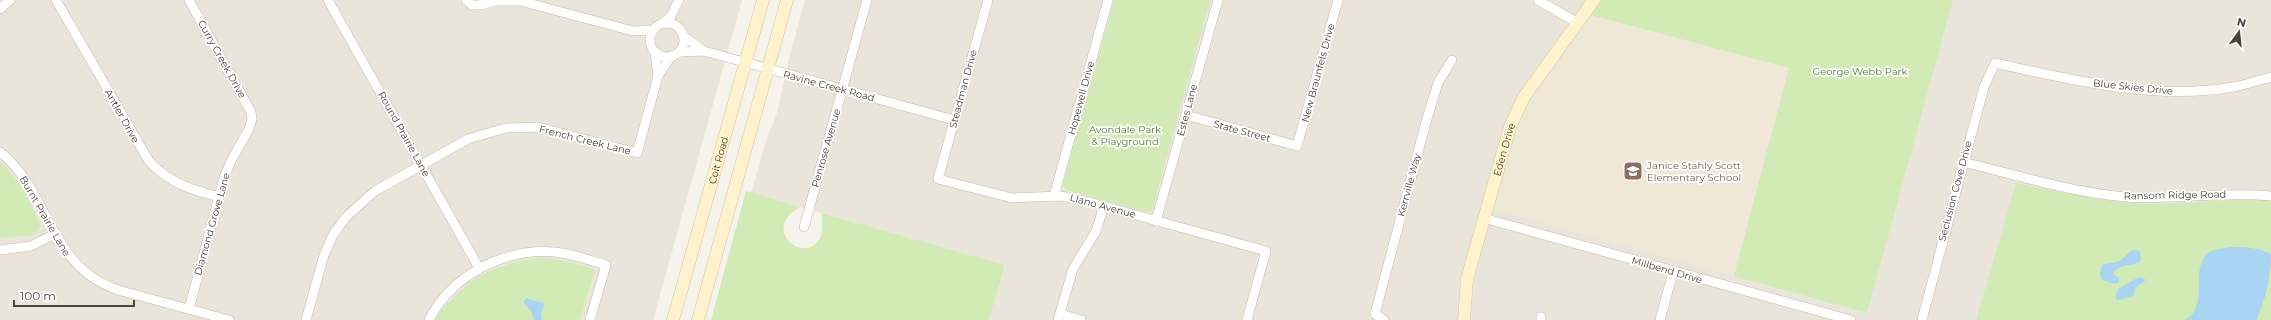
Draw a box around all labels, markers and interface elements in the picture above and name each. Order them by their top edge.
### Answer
north arrow [2219,12,2259,52]
text: N [2235,14,2248,30]
street label: Curry Creek Drive [195,18,249,100]
street label: New Braunfels Drive [1299,22,1337,124]
street label: Steadman Drive [946,48,980,130]
street label: Hopewell Drive [1065,60,1097,136]
park label: George Webb Park [1812,65,1908,78]
street label: Ravine Creek Road [782,68,876,104]
street label: Blue Skies Drive [2092,76,2174,98]
street label: Estes Lane [1174,82,1200,138]
street label: Antler Drive [102,87,142,145]
street label: Round Prairie Lane [375,89,433,179]
street label: Penrose Avenue [809,107,843,189]
street label: State Street [1212,117,1272,145]
street label: Eden Drive [1490,120,1518,177]
street label: French Creek Lane [538,122,632,158]
park label: Avondale Park & Playground [1089,123,1161,148]
street label: Coit Road [705,135,731,185]
street label: Seclusion Cove Drive [1935,139,1975,243]
street label: Kerrville Way [1394,151,1424,218]
place label: Janice Stahly Scott Elementary School [1646,159,1741,184]
school or university icon: Janice Stahly Scott Elementary School [1622,160,1644,182]
street label: Diamond Grove Lane [191,171,233,277]
street label: Burnt Prairie Lane [17,173,73,259]
street label: Ransom Ridge Road [2124,188,2226,202]
street label: Llano Avenue [1069,191,1137,221]
street label: Millbend Drive [1630,254,1704,286]
scale bar [14,282,134,308]
text: 100 m [20,288,56,303]

